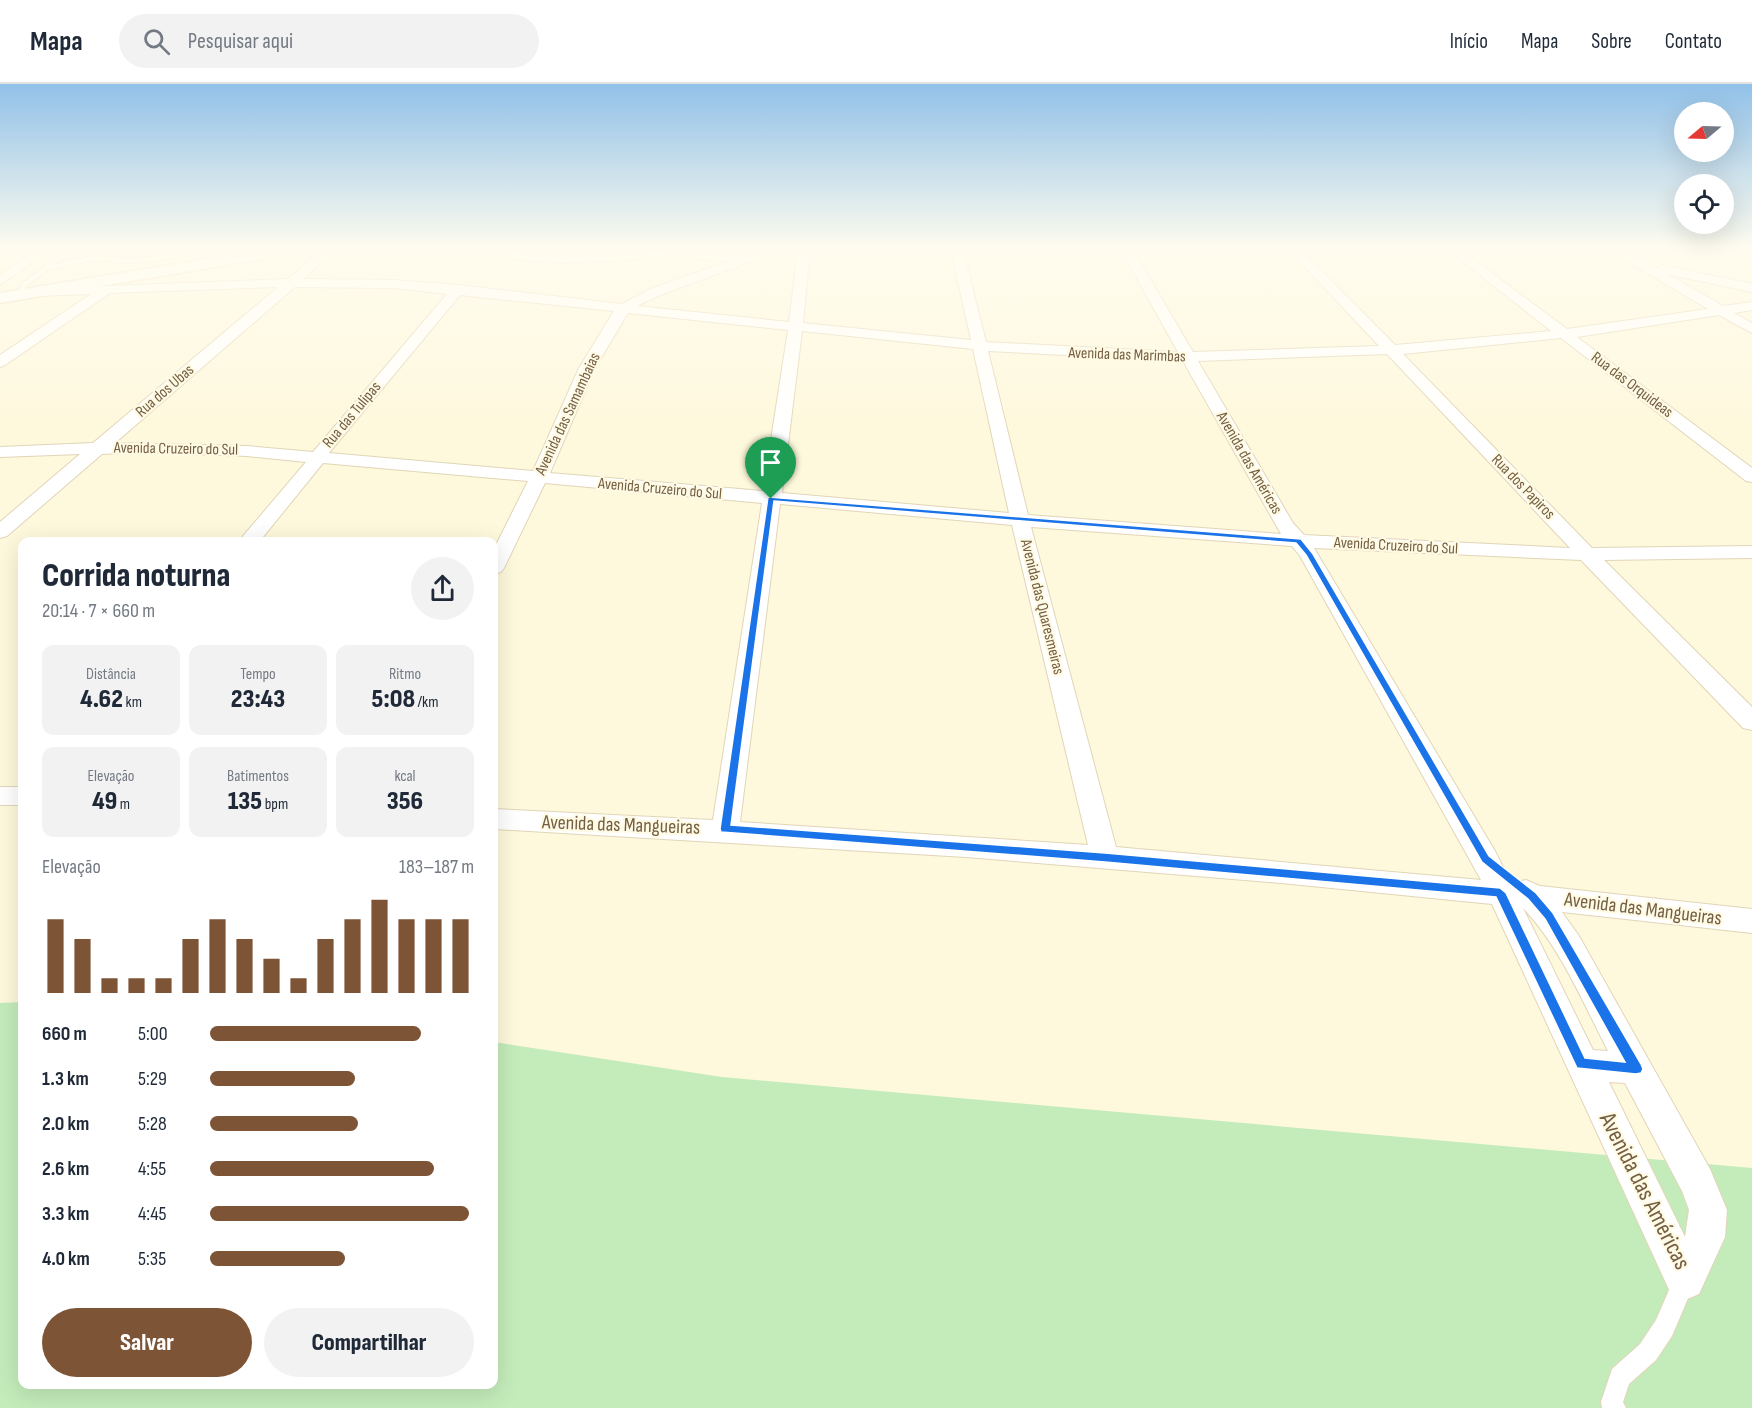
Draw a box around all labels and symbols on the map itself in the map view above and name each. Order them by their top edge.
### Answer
north arrow [1674,102,1734,162]
street label: Avenida das Marimbas [1067,343,1186,367]
street label: Rua das Orquideas [1587,348,1677,422]
street label: Avenida das Samambaias [531,350,605,479]
street label: Rua dos Ubas [132,360,198,421]
street label: Rua das Tulipas [319,378,385,452]
street label: Avenida das Américas [1212,408,1286,518]
pin [745,437,796,499]
street label: Avenida Cruzeiro do Sul [113,438,238,460]
street label: Rua dos Papiros [1487,450,1559,524]
street label: Avenida Cruzeiro do Sul [596,474,723,504]
street label: Avenida Cruzeiro do Sul [1333,533,1459,559]
street label: Avenida das Quaresmeiras [1016,536,1068,677]
street label: Avenida das Mangueiras [540,810,701,840]
street label: Avenida das Mangueiras [1562,887,1723,931]
street label: Avenida das Américas [1592,1107,1697,1274]

